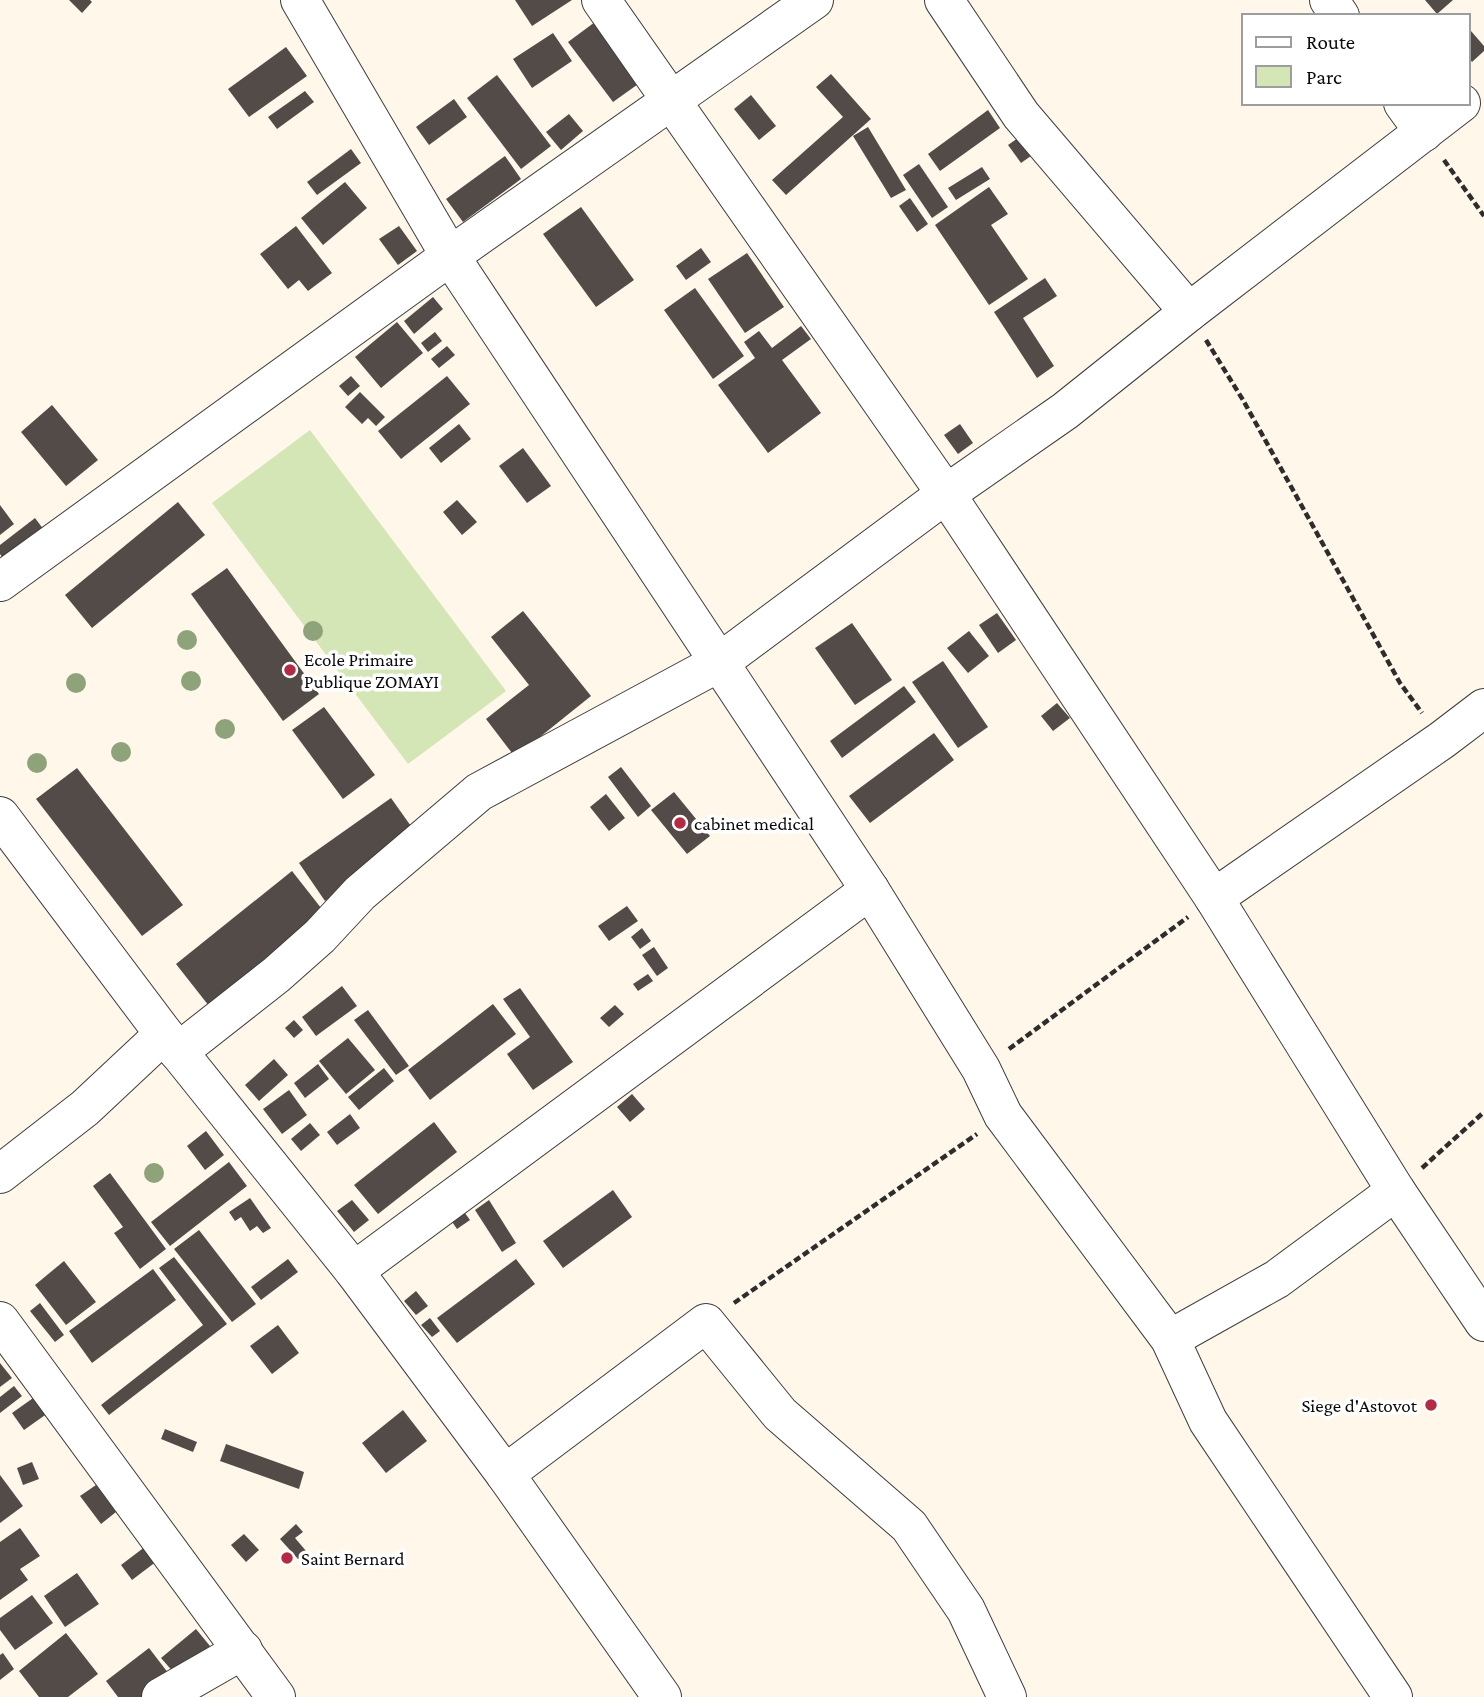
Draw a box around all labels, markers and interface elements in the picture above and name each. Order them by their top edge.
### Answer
legend [1242,14,1470,105]
text: Route [1306,30,1355,54]
text: Parc [1306,65,1342,89]
place label: Ecole Primaire Publique ZOMAYI [304,649,439,692]
marker: Ecole Primaire Publique ZOMAYI [282,662,298,678]
place label: cabinet medical [694,813,814,834]
marker: cabinet medical [672,815,688,831]
place label: Siege d'Astovot [1301,1395,1418,1416]
marker: Siege d'Astovot [1423,1397,1439,1413]
place label: Saint Bernard [301,1548,405,1569]
marker: Saint Bernard [279,1550,295,1566]

